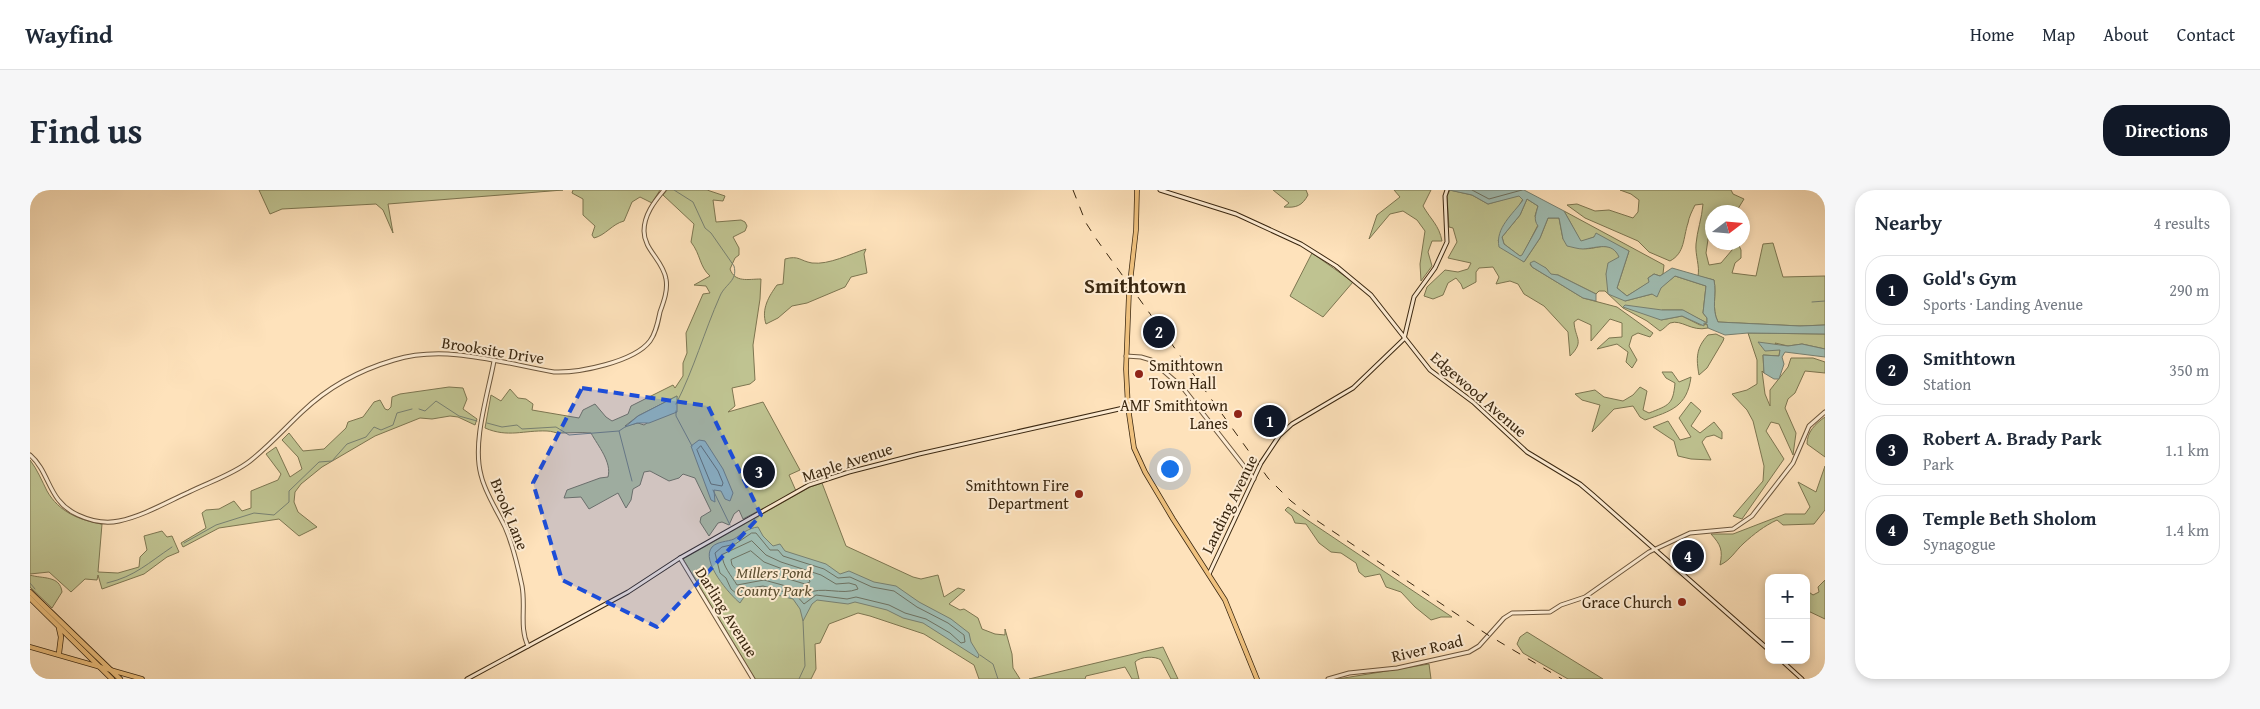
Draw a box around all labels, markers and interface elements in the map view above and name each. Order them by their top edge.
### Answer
text: Wayfind [25,17,113,52]
text: Home [1970,21,2014,48]
text: Map [2042,21,2075,48]
text: About [2103,21,2149,48]
text: Contact [2177,21,2235,48]
text: Find us [30,105,143,156]
button: Directions [2103,105,2230,156]
north arrow [1705,205,1750,250]
text: Nearby [1875,207,1942,238]
text: 4 results [2153,211,2210,235]
text: Gold's Gym [1923,264,2017,292]
district label: Smithtown [1084,270,1187,301]
text: 1 [1888,278,1896,302]
text: 290 m [2169,278,2209,302]
text: Sports · Landing Avenue [1923,292,2083,316]
pin: 2 [1143,313,1175,351]
street label: Brooksite Drive [440,330,546,370]
text: Smithtown [1923,344,2016,372]
street label: Edgewood Avenue [1426,345,1532,443]
place label: Smithtown Town Hall [1149,353,1223,395]
text: 2 [1888,358,1896,382]
text: 350 m [2169,358,2209,382]
marker: Smithtown Town Hall [1133,368,1145,380]
text: Station [1923,372,1971,396]
place label: AMF Smithtown Lanes [1120,393,1228,435]
pin: 1 [1254,402,1286,440]
marker: AMF Smithtown Lanes [1232,408,1244,420]
text: Robert A. Brady Park [1923,424,2102,452]
street label: Maple Avenue [799,436,895,488]
text: 3 [1888,438,1896,462]
text: 1.1 km [2165,438,2209,462]
street label: Landing Avenue [1195,451,1263,557]
text: Park [1923,452,1954,476]
pin: 3 [743,453,775,491]
your location [1157,456,1183,482]
place label: Smithtown Fire Department [965,473,1069,515]
street label: Brook Lane [485,475,535,553]
marker: Smithtown Fire Department [1073,488,1085,500]
text: Temple Beth Sholom [1923,504,2097,532]
text: 4 [1888,518,1896,542]
text: 1.4 km [2165,518,2209,542]
text: Synagogue [1923,532,1996,556]
pin: 4 [1672,537,1704,575]
park label: Millers Pond County Park [736,560,812,602]
street label: Darling Avenue [690,562,764,662]
map controls [1765,574,1810,664]
button: + [1765,574,1810,619]
place label: Grace Church [1582,590,1672,614]
marker: Grace Church [1676,596,1688,608]
button: − [1765,619,1810,664]
street label: River Road [1389,628,1465,668]

